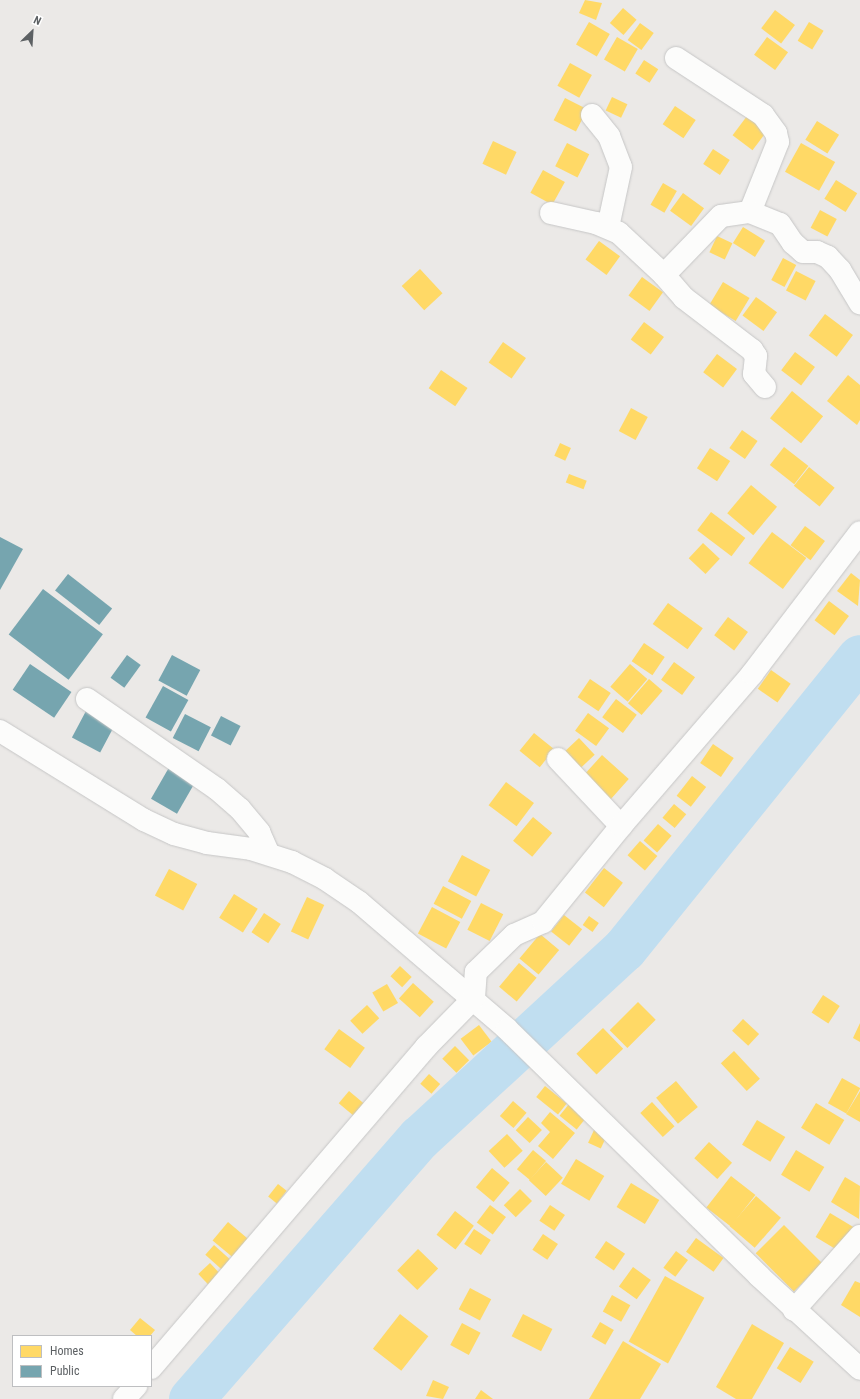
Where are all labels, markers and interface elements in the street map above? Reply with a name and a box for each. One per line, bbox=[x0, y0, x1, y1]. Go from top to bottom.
north arrow bbox=[12, 12, 52, 52]
text: N bbox=[31, 13, 43, 28]
legend bbox=[12, 1335, 152, 1387]
text: Homes bbox=[50, 1344, 84, 1358]
text: Public bbox=[50, 1364, 79, 1378]

